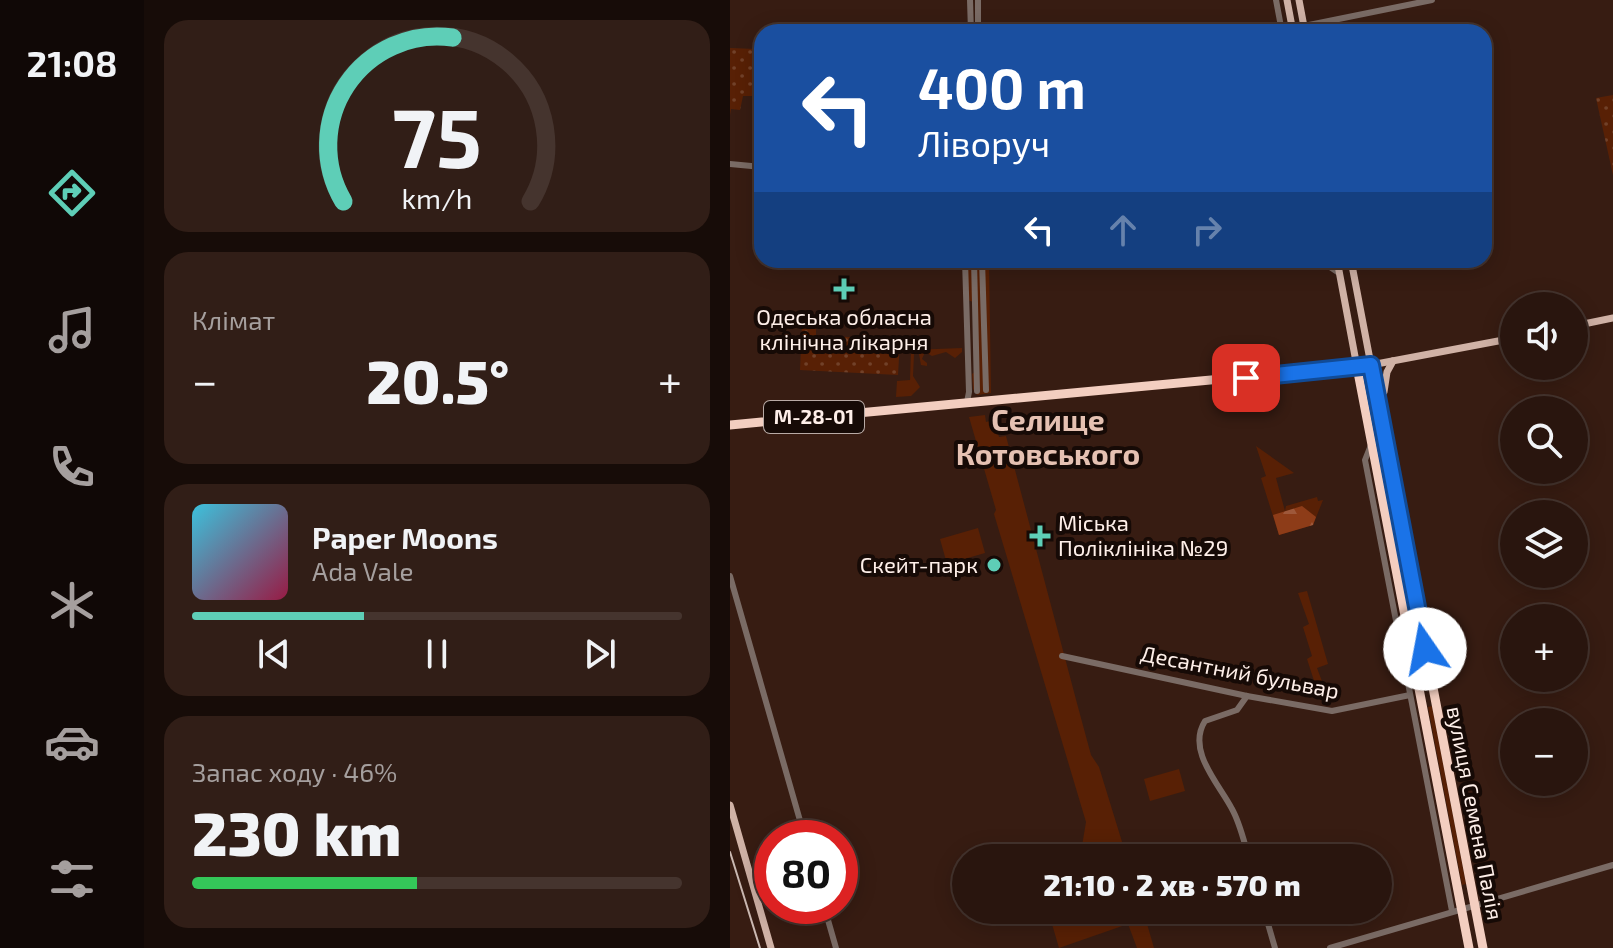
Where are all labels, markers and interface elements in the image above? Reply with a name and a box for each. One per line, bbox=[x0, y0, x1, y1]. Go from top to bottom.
text: 21:08 bbox=[27, 41, 117, 84]
text: 400 m bbox=[918, 53, 1086, 120]
icon: left bbox=[786, 56, 890, 160]
text: 75 bbox=[392, 85, 482, 185]
text: Ліворуч bbox=[918, 121, 1050, 164]
icon: directions bbox=[44, 165, 100, 221]
text: km/h bbox=[402, 180, 472, 215]
icon: left bbox=[1017, 208, 1061, 252]
icon: ahead bbox=[1101, 208, 1145, 252]
icon: right bbox=[1185, 208, 1229, 252]
marker: Одеська обласна клінічна лікарня bbox=[833, 278, 855, 300]
map controls bbox=[1500, 292, 1588, 796]
button: sound bbox=[1500, 292, 1588, 380]
icon: music bbox=[44, 302, 100, 358]
place label: Одеська обласна клінічна лікарня bbox=[756, 303, 932, 354]
text: Клімат bbox=[192, 304, 275, 335]
text: 20.5° bbox=[366, 344, 509, 416]
pin bbox=[1212, 344, 1280, 412]
text: − bbox=[192, 353, 218, 406]
text: + bbox=[658, 353, 682, 406]
icon: arrive bbox=[1224, 356, 1268, 400]
button: search bbox=[1500, 396, 1588, 484]
road number: М-28-01 bbox=[764, 401, 864, 433]
district label: Селище Котовського bbox=[956, 401, 1140, 471]
icon: phone bbox=[44, 439, 100, 495]
button: layers bbox=[1500, 500, 1588, 588]
place label: Міська Поліклініка №29 bbox=[1058, 509, 1228, 560]
text: Paper Moons bbox=[312, 519, 498, 555]
marker: Міська Поліклініка №29 bbox=[1029, 525, 1051, 547]
place label: Скейт-парк bbox=[860, 551, 978, 577]
text: Ada Vale bbox=[312, 555, 414, 586]
marker: Скейт-парк bbox=[985, 556, 1003, 574]
icon: climate bbox=[44, 577, 100, 633]
button: + bbox=[1500, 604, 1588, 692]
position arrow bbox=[1383, 607, 1467, 691]
icon: previous bbox=[252, 632, 296, 676]
icon: pause bbox=[415, 632, 459, 676]
icon: next bbox=[578, 632, 622, 676]
street label: Десантний бульвар bbox=[1139, 639, 1342, 704]
street label: вулиця Семена Палія bbox=[1442, 704, 1509, 922]
button: − bbox=[1500, 708, 1588, 796]
icon: car bbox=[44, 714, 100, 770]
text: Запас ходу · 46% bbox=[192, 756, 397, 787]
text: 230 km bbox=[192, 796, 402, 868]
speed limit sign: 80 bbox=[754, 820, 858, 924]
icon: filters bbox=[44, 851, 100, 907]
text: 21:10 · 2 хв · 570 m bbox=[1043, 866, 1301, 902]

